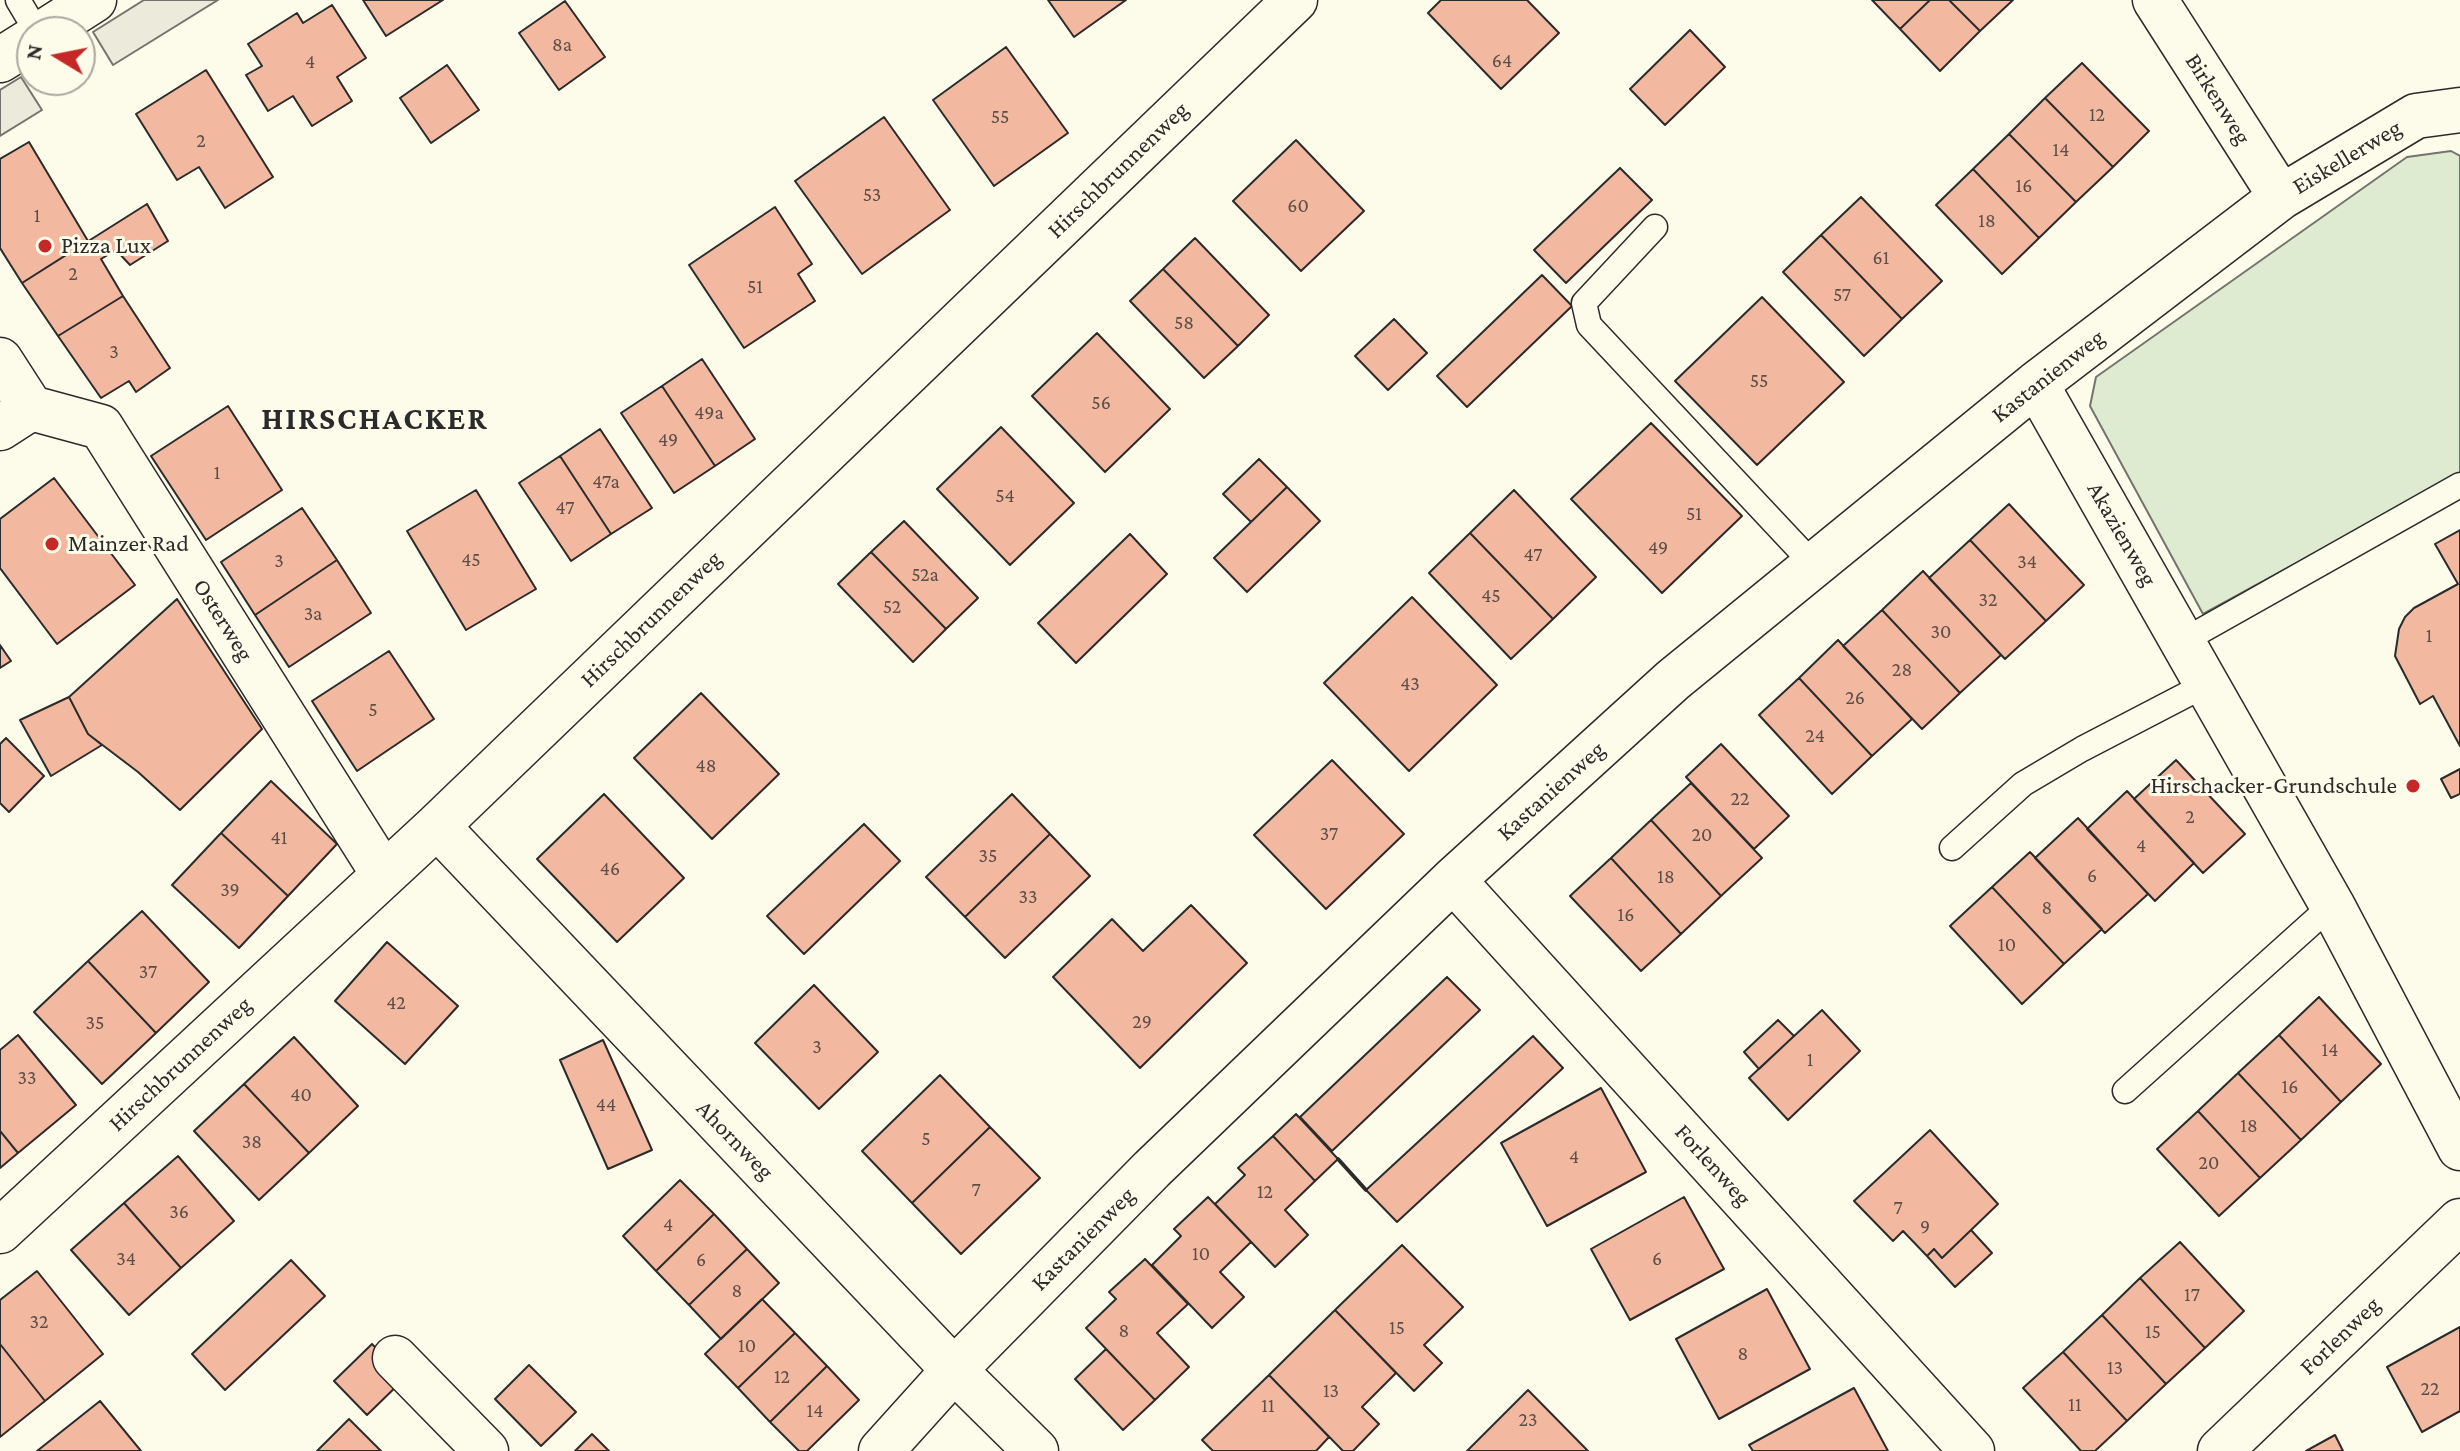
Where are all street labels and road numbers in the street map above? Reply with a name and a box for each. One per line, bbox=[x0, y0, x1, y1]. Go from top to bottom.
street label: Birkenweg bbox=[2179, 48, 2257, 150]
street label: Hirschbrunnenweg bbox=[1041, 95, 1195, 245]
street label: Eiskellerweg bbox=[2287, 113, 2407, 201]
street label: Kastanienweg bbox=[1986, 323, 2110, 429]
street label: Akazienweg bbox=[2081, 477, 2163, 591]
street label: Hirschbrunnenweg bbox=[574, 544, 728, 694]
street label: Osterweg bbox=[186, 573, 260, 667]
street label: Kastanienweg bbox=[1491, 735, 1611, 847]
street label: Hirschbrunnenweg bbox=[103, 990, 257, 1138]
street label: Ahornweg bbox=[690, 1094, 780, 1186]
street label: Forlenweg bbox=[1669, 1118, 1757, 1212]
street label: Kastanienweg bbox=[1025, 1181, 1141, 1297]
street label: Forlenweg bbox=[2294, 1291, 2386, 1381]

